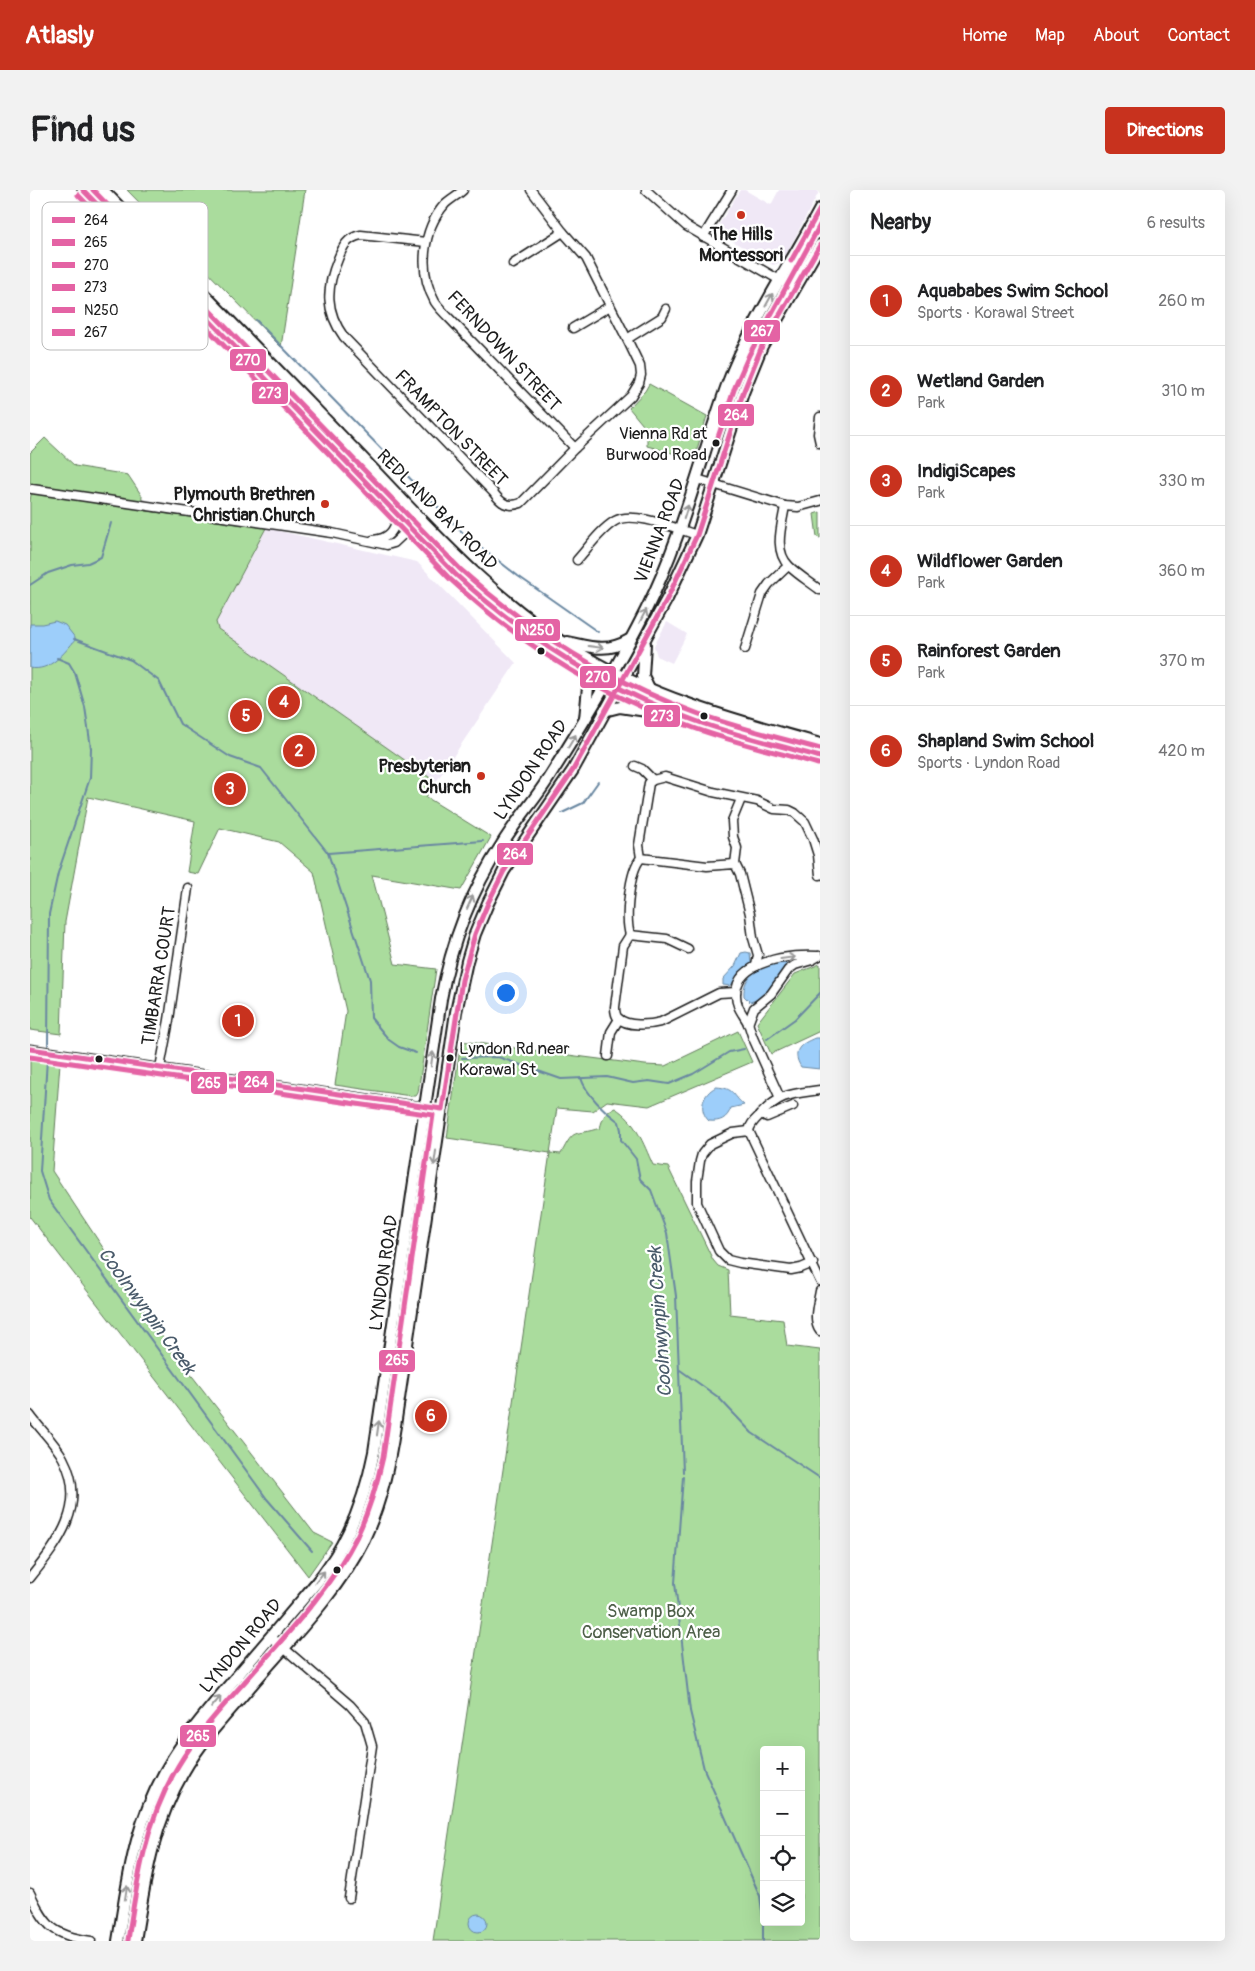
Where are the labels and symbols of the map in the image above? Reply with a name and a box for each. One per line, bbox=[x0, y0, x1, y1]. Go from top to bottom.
legend bbox=[42, 202, 208, 350]
marker: The Hills Montessori bbox=[735, 209, 747, 221]
text: 264 bbox=[84, 212, 108, 229]
place label: The Hills Montessori bbox=[699, 223, 783, 267]
text: 265 bbox=[84, 234, 108, 251]
text: 270 bbox=[84, 257, 109, 274]
text: 273 bbox=[84, 279, 107, 296]
street label: FERNDOWN STREET bbox=[442, 286, 566, 416]
one-way arrow bbox=[764, 293, 774, 308]
text: N250 bbox=[84, 302, 118, 319]
line badge: 267 bbox=[743, 319, 781, 343]
text: 267 bbox=[750, 323, 774, 340]
text: 267 bbox=[84, 324, 108, 341]
line badge: 270 bbox=[229, 348, 267, 372]
text: 270 bbox=[236, 352, 261, 369]
street label: FRAMPTON STREET bbox=[390, 365, 512, 491]
line badge: 273 bbox=[251, 381, 289, 405]
text: 273 bbox=[258, 385, 282, 402]
line badge: 264 bbox=[717, 403, 755, 427]
text: 264 bbox=[724, 407, 749, 424]
place label: Vienna Rd at Burwood Road bbox=[606, 423, 707, 465]
marker: Vienna Rd at Burwood Road bbox=[711, 438, 721, 448]
street label: REDLAND BAY ROAD bbox=[372, 445, 502, 575]
street label: VIENNA ROAD bbox=[629, 475, 691, 587]
place label: Plymouth Brethren Christian Church bbox=[173, 483, 316, 527]
marker: Plymouth Brethren Christian Church bbox=[319, 498, 331, 510]
one-way arrow bbox=[682, 505, 691, 521]
one-way arrow bbox=[638, 609, 648, 623]
line badge: N250 bbox=[514, 618, 561, 642]
text: N250 bbox=[520, 622, 555, 639]
one-way arrow bbox=[587, 642, 603, 652]
unlabelled marker bbox=[536, 646, 546, 656]
line badge: 270 bbox=[579, 665, 617, 689]
text: 270 bbox=[586, 669, 611, 686]
pin: 4 bbox=[268, 683, 300, 721]
pin: 5 bbox=[230, 697, 262, 735]
line badge: 273 bbox=[643, 704, 681, 728]
text: 273 bbox=[650, 708, 674, 725]
unlabelled marker bbox=[699, 711, 709, 721]
street label: LYNDON ROAD bbox=[489, 715, 573, 825]
pin: 2 bbox=[283, 732, 315, 770]
one-way arrow bbox=[568, 734, 578, 748]
place label: Presbyterian Church bbox=[378, 755, 472, 799]
pin: 3 bbox=[214, 770, 246, 808]
marker: Presbyterian Church bbox=[475, 770, 487, 782]
line badge: 264 bbox=[496, 842, 534, 866]
text: 264 bbox=[503, 846, 528, 863]
one-way arrow bbox=[466, 895, 476, 910]
street label: TIMBARRA COURT bbox=[137, 905, 181, 1047]
one-way arrow bbox=[780, 953, 796, 963]
your location bbox=[493, 980, 519, 1006]
pin: 1 bbox=[222, 1002, 254, 1040]
place label: Lyndon Rd near Korawal St bbox=[459, 1038, 570, 1080]
one-way arrow bbox=[428, 1051, 438, 1067]
marker: Lyndon Rd near Korawal St bbox=[445, 1053, 455, 1063]
unlabelled marker bbox=[94, 1054, 104, 1064]
line badge: 264 bbox=[237, 1070, 275, 1094]
line badge: 265 bbox=[190, 1071, 228, 1095]
text: 264 bbox=[244, 1074, 269, 1091]
text: 265 bbox=[197, 1075, 221, 1092]
one-way arrow bbox=[430, 1149, 440, 1165]
street label: LYNDON ROAD bbox=[365, 1214, 403, 1332]
water label: Coolnwynpin Creek bbox=[93, 1243, 202, 1381]
water label: Coolnwynpin Creek bbox=[643, 1244, 677, 1398]
line badge: 265 bbox=[378, 1349, 416, 1373]
text: 265 bbox=[385, 1352, 409, 1369]
pin: 6 bbox=[415, 1397, 447, 1435]
one-way arrow bbox=[373, 1420, 383, 1436]
unlabelled marker bbox=[332, 1565, 342, 1575]
one-way arrow bbox=[315, 1571, 326, 1584]
street label: LYNDON ROAD bbox=[195, 1594, 287, 1698]
park label: Swamp Box Conservation Area bbox=[582, 1600, 720, 1644]
one-way arrow bbox=[210, 1695, 221, 1708]
line badge: 265 bbox=[179, 1724, 217, 1748]
text: 265 bbox=[186, 1728, 210, 1745]
one-way arrow bbox=[121, 1885, 131, 1901]

